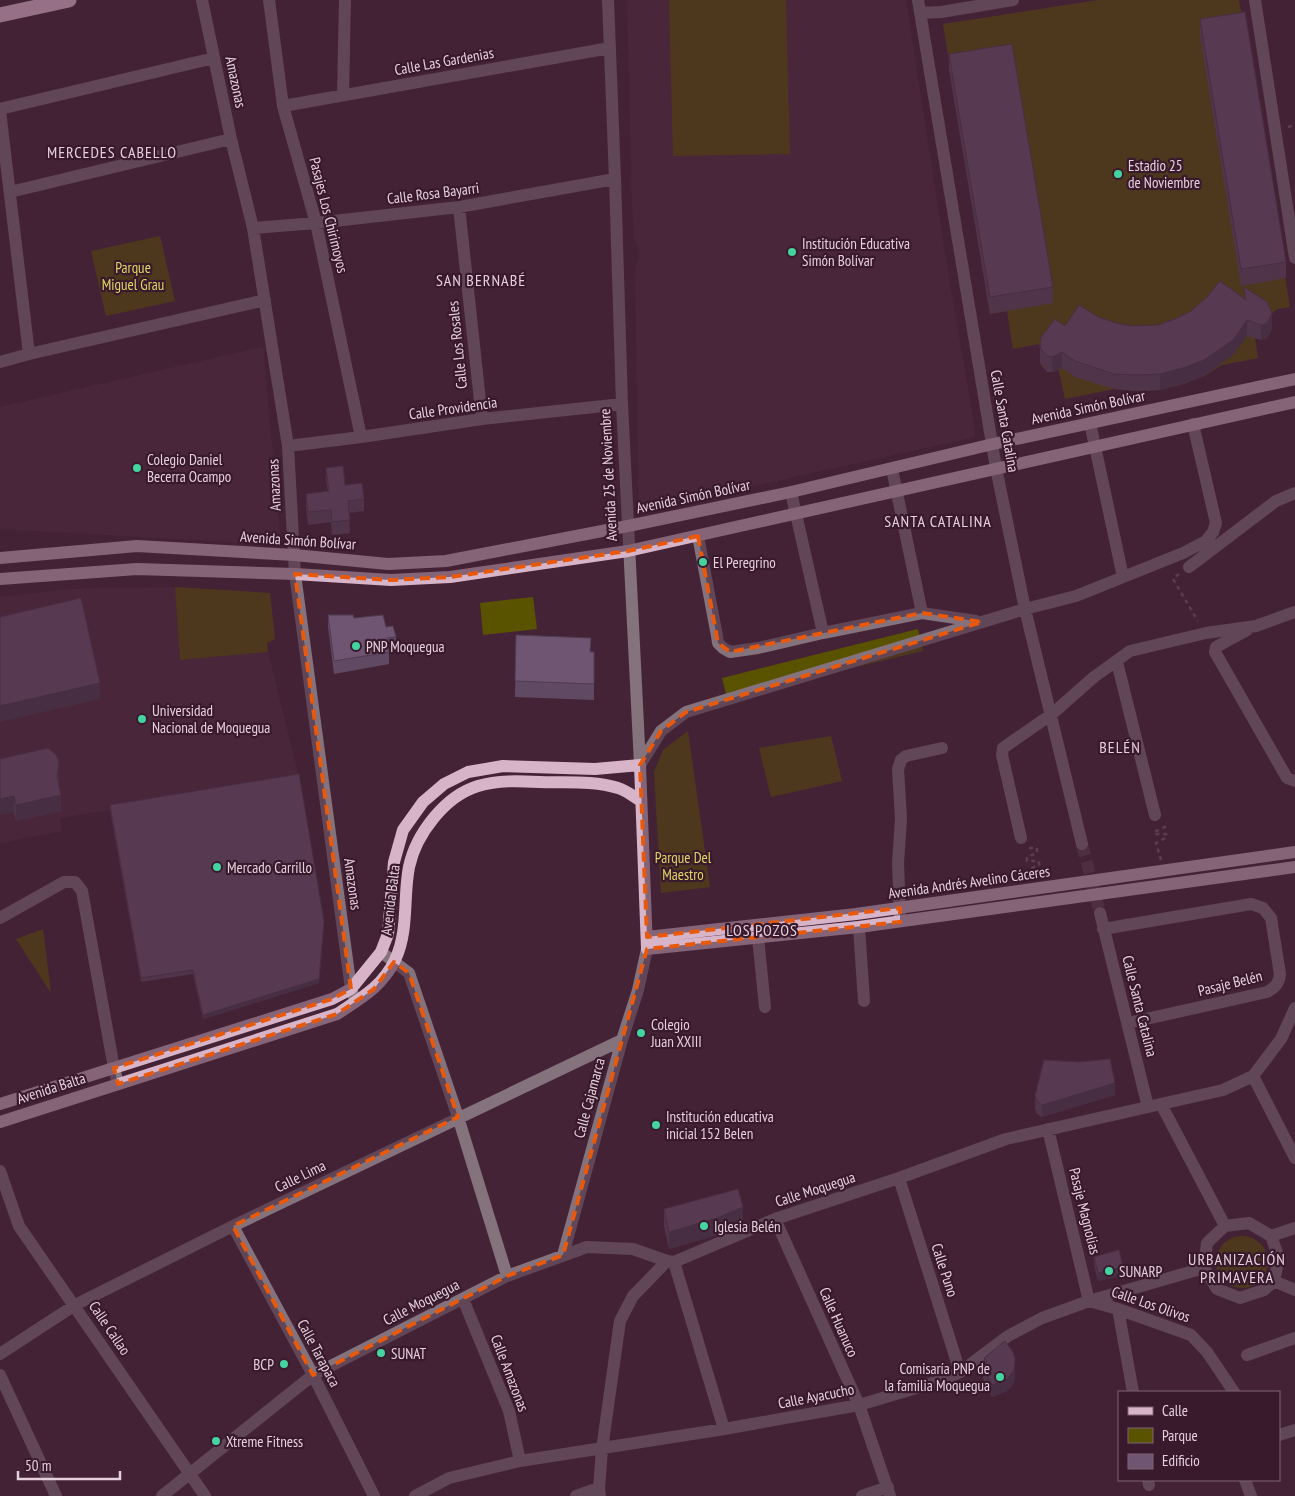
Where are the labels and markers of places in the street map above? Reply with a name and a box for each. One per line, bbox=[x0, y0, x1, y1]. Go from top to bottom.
place label: Estadio 25 de Noviembre bbox=[1128, 156, 1200, 192]
marker: Estadio 25 de Noviembre bbox=[1112, 168, 1124, 180]
place label: Institución Educativa Simón Bolívar bbox=[802, 234, 910, 270]
marker: Institución Educativa Simón Bolívar bbox=[786, 246, 798, 258]
place label: Colegio Daniel Becerra Ocampo bbox=[147, 450, 231, 486]
marker: Colegio Daniel Becerra Ocampo bbox=[131, 462, 143, 474]
place label: El Peregrino bbox=[713, 553, 776, 572]
marker: El Peregrino bbox=[697, 556, 709, 568]
place label: PNP Moquegua bbox=[366, 637, 444, 656]
marker: PNP Moquegua bbox=[350, 640, 362, 652]
place label: Universidad Nacional de Moquegua bbox=[152, 701, 270, 737]
marker: Universidad Nacional de Moquegua bbox=[136, 713, 148, 725]
place label: Mercado Carrillo bbox=[227, 858, 312, 877]
marker: Mercado Carrillo bbox=[211, 861, 223, 873]
place label: Colegio Juan XXIII bbox=[650, 1015, 702, 1051]
marker: Colegio Juan XXIII bbox=[635, 1027, 647, 1039]
place label: Institución educativa inicial 152 Belen bbox=[666, 1107, 774, 1143]
marker: Institución educativa inicial 152 Belen bbox=[650, 1119, 662, 1131]
place label: Iglesia Belén bbox=[714, 1217, 781, 1236]
marker: Iglesia Belén bbox=[698, 1220, 710, 1232]
place label: SUNARP bbox=[1119, 1262, 1163, 1281]
marker: SUNARP bbox=[1103, 1265, 1115, 1277]
place label: SUNAT bbox=[391, 1344, 427, 1363]
marker: SUNAT bbox=[375, 1347, 387, 1359]
place label: BCP bbox=[253, 1355, 274, 1374]
marker: BCP bbox=[278, 1358, 290, 1370]
place label: Comisaría PNP de la familia Moquegua bbox=[884, 1359, 990, 1395]
marker: Comisaría PNP de la familia Moquegua bbox=[994, 1371, 1006, 1383]
place label: Xtreme Fitness bbox=[226, 1432, 303, 1451]
marker: Xtreme Fitness bbox=[210, 1435, 222, 1447]

